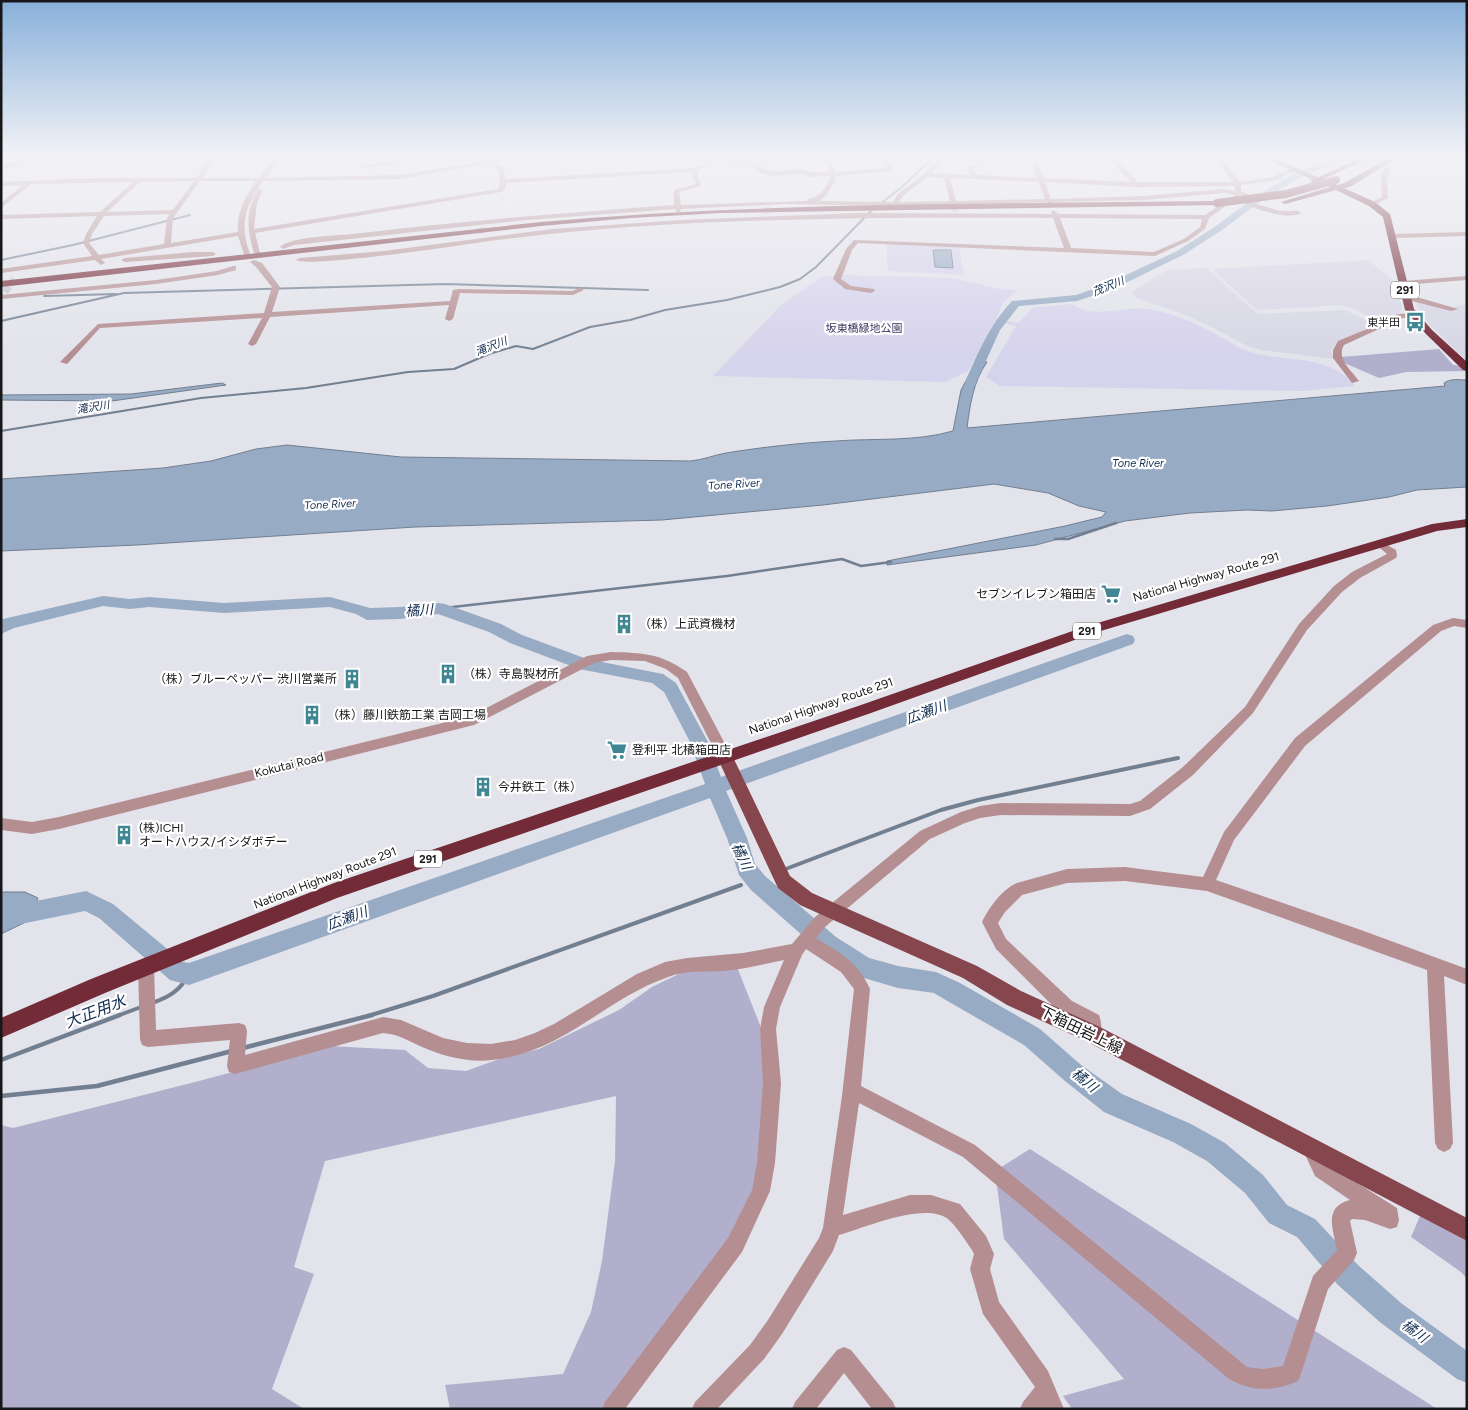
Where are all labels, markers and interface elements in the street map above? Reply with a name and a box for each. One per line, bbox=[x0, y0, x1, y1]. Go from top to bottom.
water label: 茂沢川 bbox=[1090, 274, 1127, 299]
road number: 291 bbox=[1391, 282, 1419, 298]
bus stop icon: 東半田 bbox=[1404, 311, 1426, 333]
place label: 東半田 bbox=[1367, 316, 1400, 329]
park label: 坂東橋緑地公園 bbox=[826, 322, 903, 335]
water label: 滝沢川 bbox=[473, 334, 510, 358]
water label: 滝沢川 bbox=[76, 398, 111, 416]
water label: Tone River bbox=[1112, 457, 1165, 470]
water label: Tone River bbox=[708, 476, 761, 493]
water label: Tone River bbox=[304, 497, 357, 512]
street label: National Highway Route 291 bbox=[1131, 549, 1281, 605]
supermarket icon: セブンイレブン箱田店 bbox=[1100, 583, 1122, 605]
place label: セブンイレブン箱田店 bbox=[976, 587, 1096, 601]
water label: 橘川 bbox=[404, 601, 436, 620]
building icon: （株）上武資機材 bbox=[613, 613, 635, 635]
place label: （株）上武資機材 bbox=[639, 617, 735, 631]
road number: 291 bbox=[1073, 622, 1101, 640]
building icon: （株）寺島製材所 bbox=[437, 663, 459, 685]
place label: （株）寺島製材所 bbox=[463, 667, 559, 681]
building icon: （株）ブルーペッパー 渋川営業所 bbox=[341, 668, 363, 690]
place label: （株）ブルーペッパー 渋川営業所 bbox=[154, 672, 337, 686]
street label: National Highway Route 291 bbox=[747, 675, 895, 737]
water label: 広瀬川 bbox=[904, 697, 951, 728]
building icon: （株）藤川鉄筋工業 吉岡工場 bbox=[301, 704, 323, 726]
place label: （株）藤川鉄筋工業 吉岡工場 bbox=[327, 708, 486, 722]
supermarket icon: 登利平 北橘箱田店 bbox=[606, 739, 628, 761]
place label: 登利平 北橘箱田店 bbox=[632, 743, 731, 757]
street label: Kokutai Road bbox=[253, 750, 325, 780]
building icon: 今井鉄工（株） bbox=[472, 776, 494, 798]
place label: 今井鉄工（株） bbox=[498, 780, 582, 794]
place label: (株)ICHI オートハウス/イシダボデー bbox=[139, 821, 288, 849]
building icon: (株)ICHI オートハウス/イシダボデー bbox=[113, 824, 135, 846]
water label: 橘川 bbox=[728, 840, 756, 874]
street label: National Highway Route 291 bbox=[252, 844, 398, 912]
road number: 291 bbox=[414, 851, 442, 868]
water label: 広瀬川 bbox=[325, 903, 372, 934]
water label: 大正用水 bbox=[62, 990, 130, 1032]
street label: 下箱田岩上線 bbox=[1037, 1002, 1125, 1058]
water label: 橘川 bbox=[1068, 1065, 1102, 1097]
water label: 橘川 bbox=[1398, 1316, 1433, 1348]

